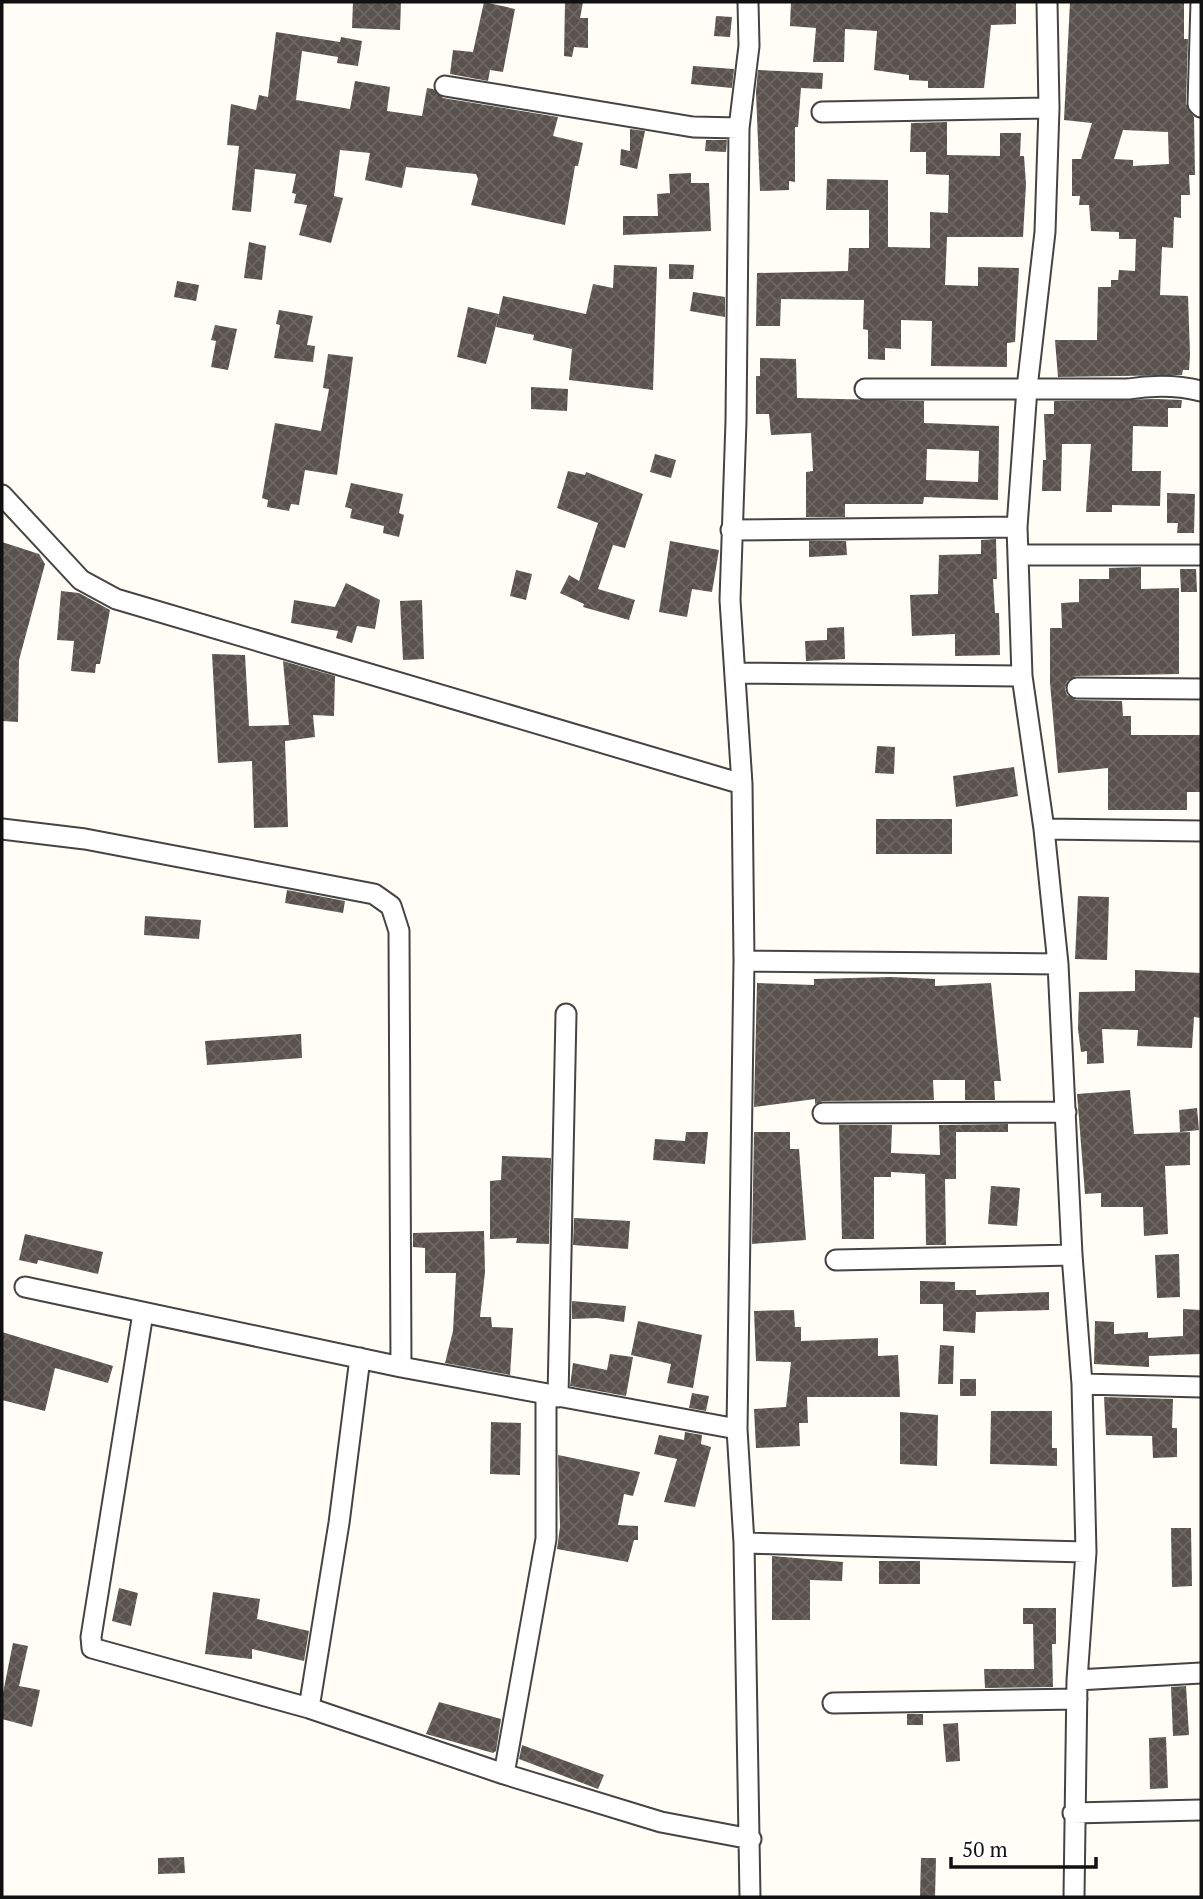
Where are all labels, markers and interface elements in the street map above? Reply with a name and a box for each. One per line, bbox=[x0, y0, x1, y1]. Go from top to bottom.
scale bar bbox=[951, 1826, 1096, 1870]
text: 50 m bbox=[962, 1835, 1008, 1863]

